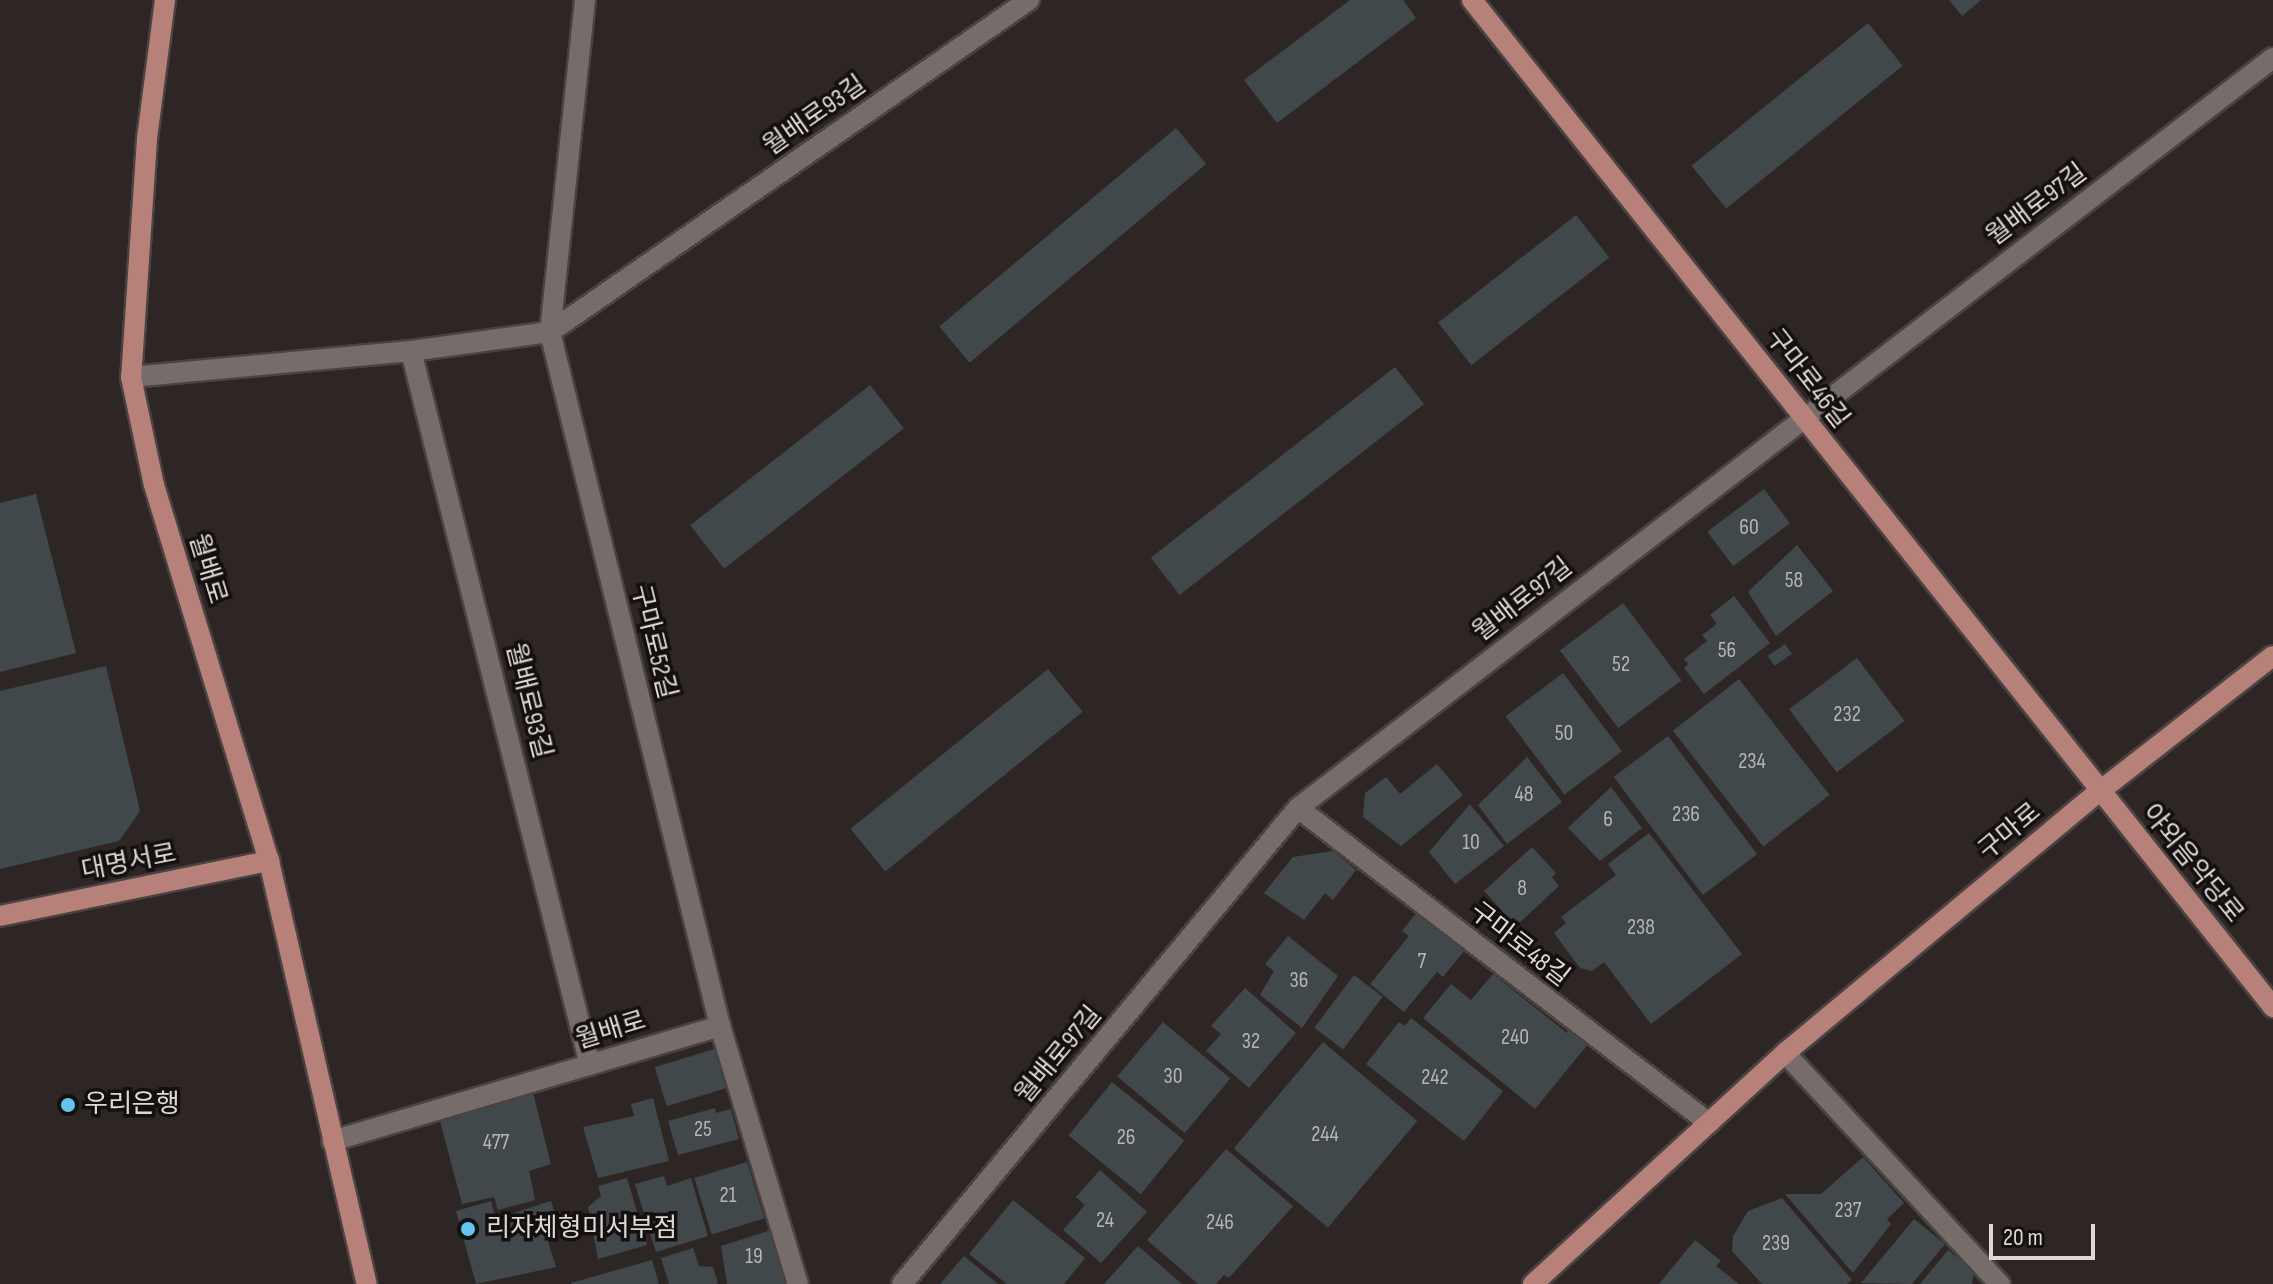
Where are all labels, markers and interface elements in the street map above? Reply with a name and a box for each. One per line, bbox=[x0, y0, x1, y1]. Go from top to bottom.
street label: 월배로93길 bbox=[758, 69, 872, 163]
street label: 월배로97길 bbox=[1981, 157, 2093, 253]
street label: 구마로46길 bbox=[1758, 323, 1856, 435]
house number: 60 bbox=[1739, 515, 1759, 541]
street label: 월배로 bbox=[182, 530, 232, 608]
street label: 월배로97길 bbox=[1467, 552, 1579, 648]
house number: 58 bbox=[1785, 568, 1803, 594]
street label: 구마로52길 bbox=[624, 582, 682, 702]
house number: 56 bbox=[1718, 638, 1736, 664]
street label: 월배로93길 bbox=[499, 640, 557, 762]
house number: 52 bbox=[1612, 652, 1630, 678]
house number: 232 bbox=[1833, 702, 1861, 728]
house number: 50 bbox=[1555, 721, 1573, 747]
house number: 234 bbox=[1738, 749, 1766, 775]
house number: 48 bbox=[1515, 782, 1533, 808]
street label: 구마로 bbox=[1972, 797, 2048, 867]
street label: 야외음악당로 bbox=[2135, 798, 2249, 930]
house number: 236 bbox=[1672, 802, 1700, 828]
house number: 6 bbox=[1603, 807, 1613, 833]
house number: 10 bbox=[1462, 830, 1480, 856]
street label: 대명서로 bbox=[79, 839, 179, 887]
house number: 8 bbox=[1517, 876, 1527, 902]
street label: 구마로48길 bbox=[1463, 896, 1575, 994]
house number: 238 bbox=[1627, 915, 1655, 941]
house number: 7 bbox=[1418, 949, 1426, 975]
house number: 36 bbox=[1290, 968, 1308, 994]
street label: 월배로97길 bbox=[1009, 1000, 1109, 1110]
street label: 월배로 bbox=[572, 1006, 650, 1056]
house number: 240 bbox=[1501, 1025, 1529, 1051]
house number: 32 bbox=[1242, 1029, 1260, 1055]
house number: 30 bbox=[1163, 1064, 1183, 1090]
house number: 242 bbox=[1421, 1065, 1449, 1091]
place label: 우리은행 bbox=[84, 1089, 180, 1121]
marker: 우리은행 bbox=[59, 1096, 77, 1114]
house number: 25 bbox=[694, 1117, 712, 1143]
house number: 244 bbox=[1311, 1122, 1339, 1148]
house number: 26 bbox=[1117, 1125, 1135, 1151]
house number: 477 bbox=[483, 1130, 509, 1156]
house number: 21 bbox=[720, 1183, 736, 1209]
house number: 237 bbox=[1834, 1198, 1862, 1224]
house number: 24 bbox=[1096, 1208, 1114, 1234]
scale bar bbox=[1993, 1208, 2099, 1258]
house number: 246 bbox=[1206, 1210, 1234, 1236]
place label: 리자체형미서부점 bbox=[486, 1213, 677, 1245]
marker: 리자체형미서부점 bbox=[457, 1218, 479, 1240]
text: 20 m bbox=[2003, 1223, 2043, 1252]
house number: 239 bbox=[1762, 1231, 1790, 1257]
house number: 19 bbox=[745, 1244, 763, 1270]

